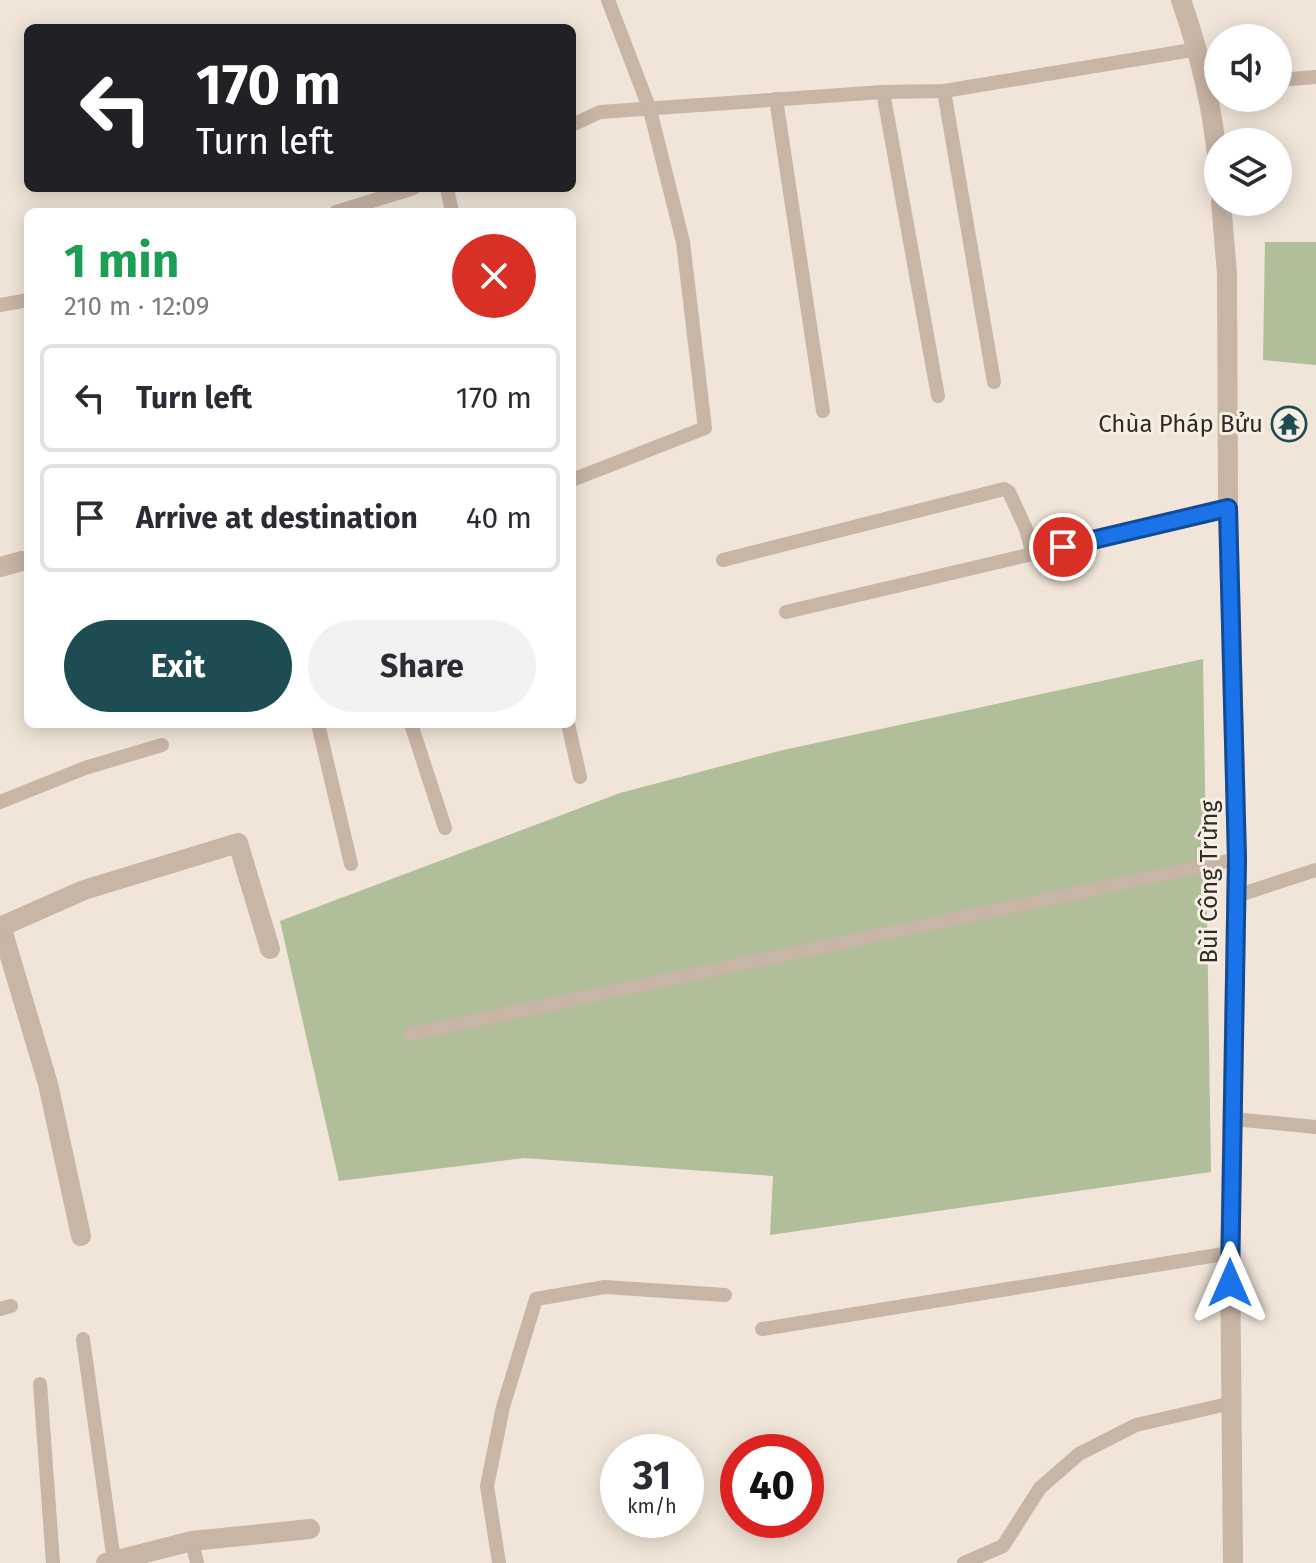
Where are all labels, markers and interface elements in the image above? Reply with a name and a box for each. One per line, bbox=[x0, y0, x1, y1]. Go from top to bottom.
map controls bbox=[1204, 24, 1292, 216]
button: sound bbox=[1204, 24, 1292, 112]
text: 170 m bbox=[196, 52, 341, 119]
icon: left bbox=[64, 56, 168, 160]
text: Turn left bbox=[196, 120, 334, 164]
button: layers bbox=[1204, 128, 1292, 216]
text: 1 min bbox=[64, 232, 179, 290]
button: close bbox=[452, 234, 536, 318]
text: 210 m · 12:09 bbox=[64, 291, 209, 322]
icon: left bbox=[68, 376, 112, 420]
text: Turn left bbox=[136, 380, 252, 416]
text: 170 m bbox=[456, 380, 532, 416]
temple icon: Chùa Pháp Bửu bbox=[1270, 405, 1308, 443]
place label: Chùa Pháp Bửu bbox=[1098, 410, 1263, 438]
icon: arrive bbox=[68, 496, 112, 540]
text: Arrive at destination bbox=[136, 500, 418, 536]
text: 40 m bbox=[466, 500, 532, 536]
pin bbox=[1029, 513, 1097, 581]
icon: arrive bbox=[1041, 525, 1085, 569]
button: Exit bbox=[64, 620, 292, 712]
button: Share bbox=[308, 620, 536, 712]
street label: Bùi Công Trừng bbox=[1195, 800, 1223, 964]
position arrow bbox=[1188, 1241, 1272, 1325]
speed limit sign: 40 bbox=[720, 1434, 824, 1538]
text: 31 bbox=[633, 1452, 671, 1500]
text: km/h bbox=[627, 1494, 677, 1518]

